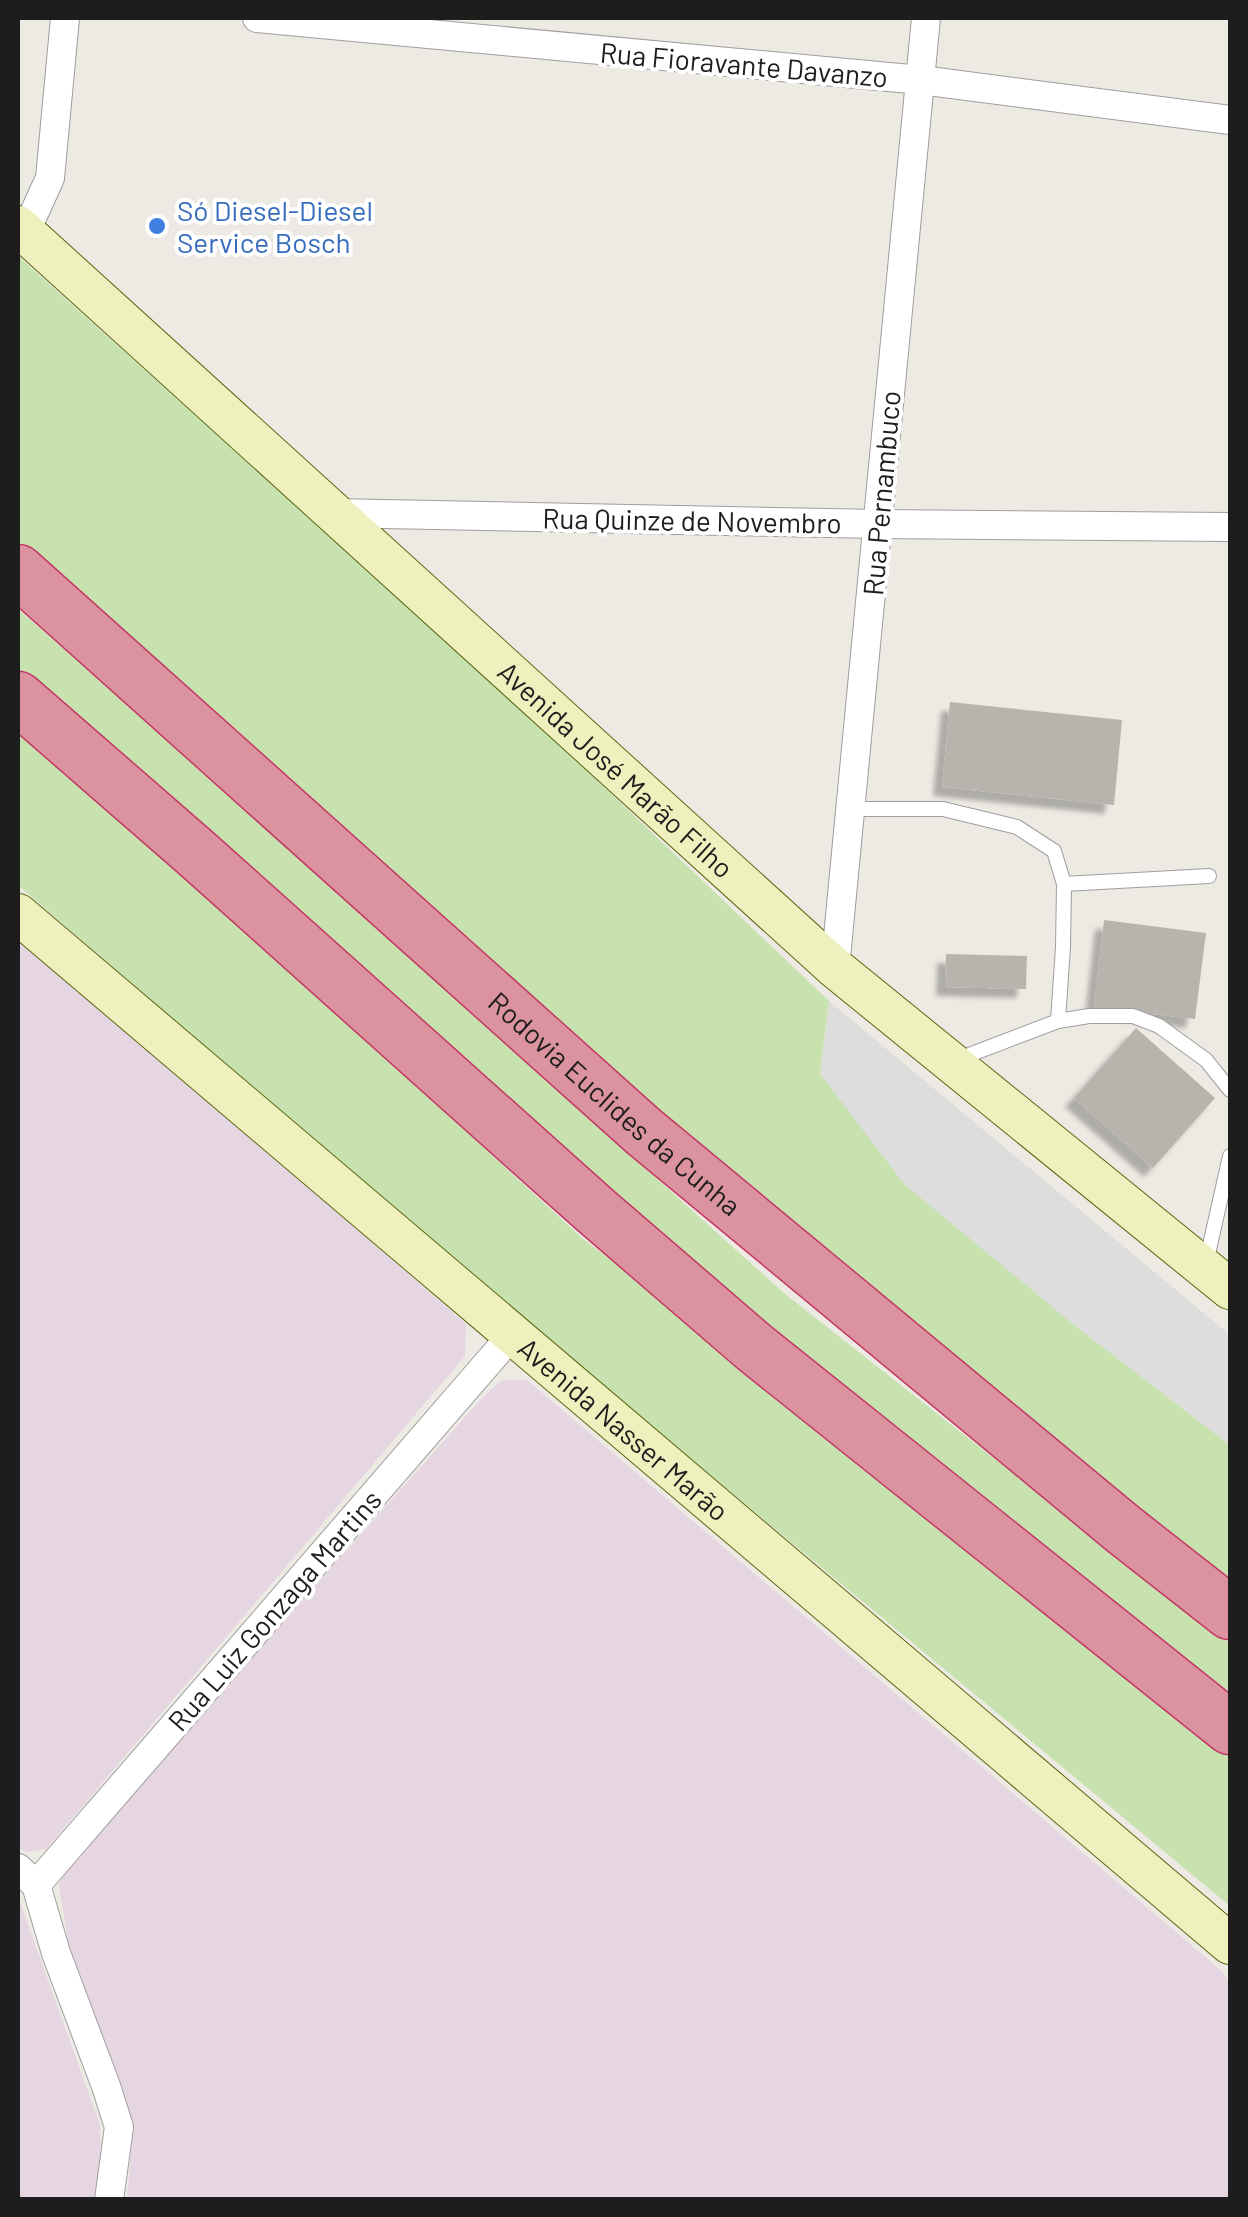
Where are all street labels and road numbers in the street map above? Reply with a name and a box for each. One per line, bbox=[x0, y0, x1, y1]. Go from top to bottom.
street label: Rua Fioravante Davanzo bbox=[599, 34, 889, 94]
street label: Rua Pernambuco bbox=[855, 389, 907, 597]
street label: Rua Quinze de Novembro bbox=[542, 500, 842, 540]
street label: Avenida José Marão Filho bbox=[491, 654, 741, 885]
street label: Rodovia Euclides da Cunha bbox=[482, 984, 748, 1222]
street label: Avenida Nasser Marão bbox=[512, 1330, 736, 1528]
street label: Rua Luiz Gonzaga Martins bbox=[160, 1483, 388, 1737]

